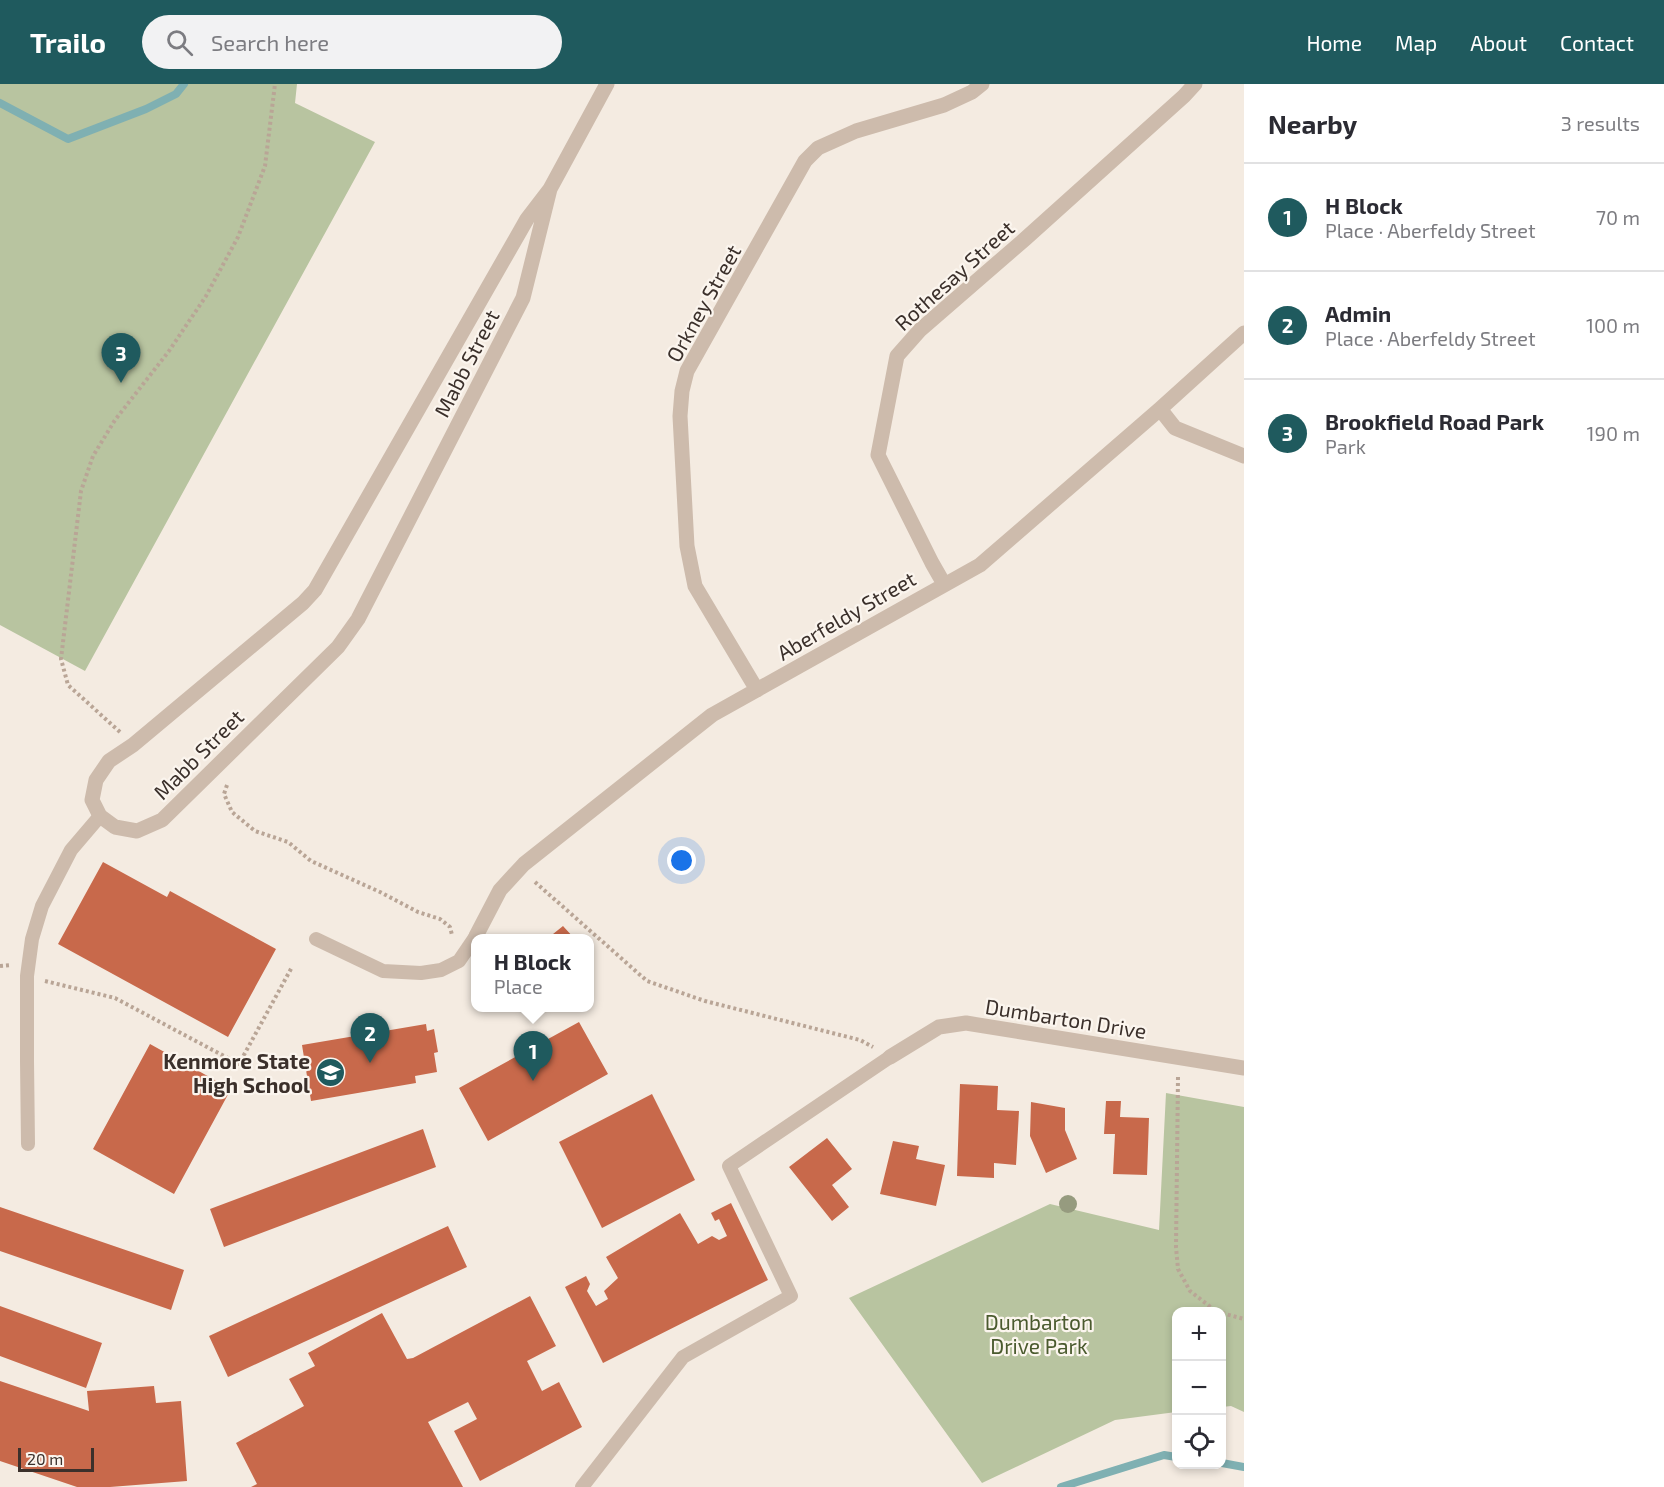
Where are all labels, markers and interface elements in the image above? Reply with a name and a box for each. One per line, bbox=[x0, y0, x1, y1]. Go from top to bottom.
search box bbox=[142, 15, 562, 69]
text: Trailo bbox=[30, 25, 106, 59]
icon: search bbox=[163, 26, 196, 59]
text: Search here bbox=[211, 29, 329, 55]
text: Home bbox=[1306, 30, 1362, 55]
text: Map bbox=[1395, 30, 1437, 55]
text: About bbox=[1470, 30, 1527, 55]
text: Contact bbox=[1560, 30, 1634, 55]
text: Nearby bbox=[1268, 108, 1357, 139]
text: 3 results bbox=[1561, 111, 1640, 135]
text: H Block bbox=[1325, 192, 1403, 218]
text: 1 bbox=[1283, 205, 1292, 229]
text: 70 m bbox=[1596, 205, 1640, 229]
street label: Rothesay Street bbox=[889, 215, 1019, 335]
text: Place · Aberfeldy Street bbox=[1325, 218, 1536, 242]
street label: Orkney Street bbox=[660, 240, 746, 366]
text: Admin bbox=[1325, 300, 1391, 326]
street label: Mabb Street bbox=[428, 305, 504, 421]
text: 2 bbox=[1282, 313, 1293, 337]
text: 100 m bbox=[1586, 313, 1640, 337]
text: Place · Aberfeldy Street bbox=[1325, 326, 1536, 350]
pin: 3 bbox=[102, 334, 140, 383]
text: Brookfield Road Park bbox=[1325, 408, 1544, 434]
text: 3 bbox=[1282, 421, 1293, 445]
text: 190 m bbox=[1587, 421, 1640, 445]
text: Park bbox=[1325, 434, 1366, 458]
street label: Aberfeldy Street bbox=[772, 565, 920, 665]
street label: Mabb Street bbox=[148, 704, 248, 804]
your location bbox=[667, 846, 696, 875]
popup bbox=[471, 934, 594, 1012]
text: H Block bbox=[494, 948, 571, 974]
text: Place bbox=[494, 974, 543, 998]
street label: Dumbarton Drive bbox=[984, 993, 1148, 1043]
pin: 2 bbox=[350, 1014, 389, 1063]
pin: 1 bbox=[514, 1032, 552, 1081]
place label: Kenmore State High School bbox=[163, 1048, 310, 1097]
school or university icon: Kenmore State High School bbox=[315, 1056, 347, 1088]
map controls bbox=[1172, 1307, 1226, 1469]
button: + bbox=[1172, 1307, 1226, 1361]
park label: Dumbarton Drive Park bbox=[985, 1309, 1093, 1358]
button: − bbox=[1172, 1361, 1226, 1415]
button: locate bbox=[1172, 1415, 1226, 1469]
scale bar bbox=[18, 1445, 94, 1472]
text: 20 m bbox=[27, 1449, 63, 1468]

